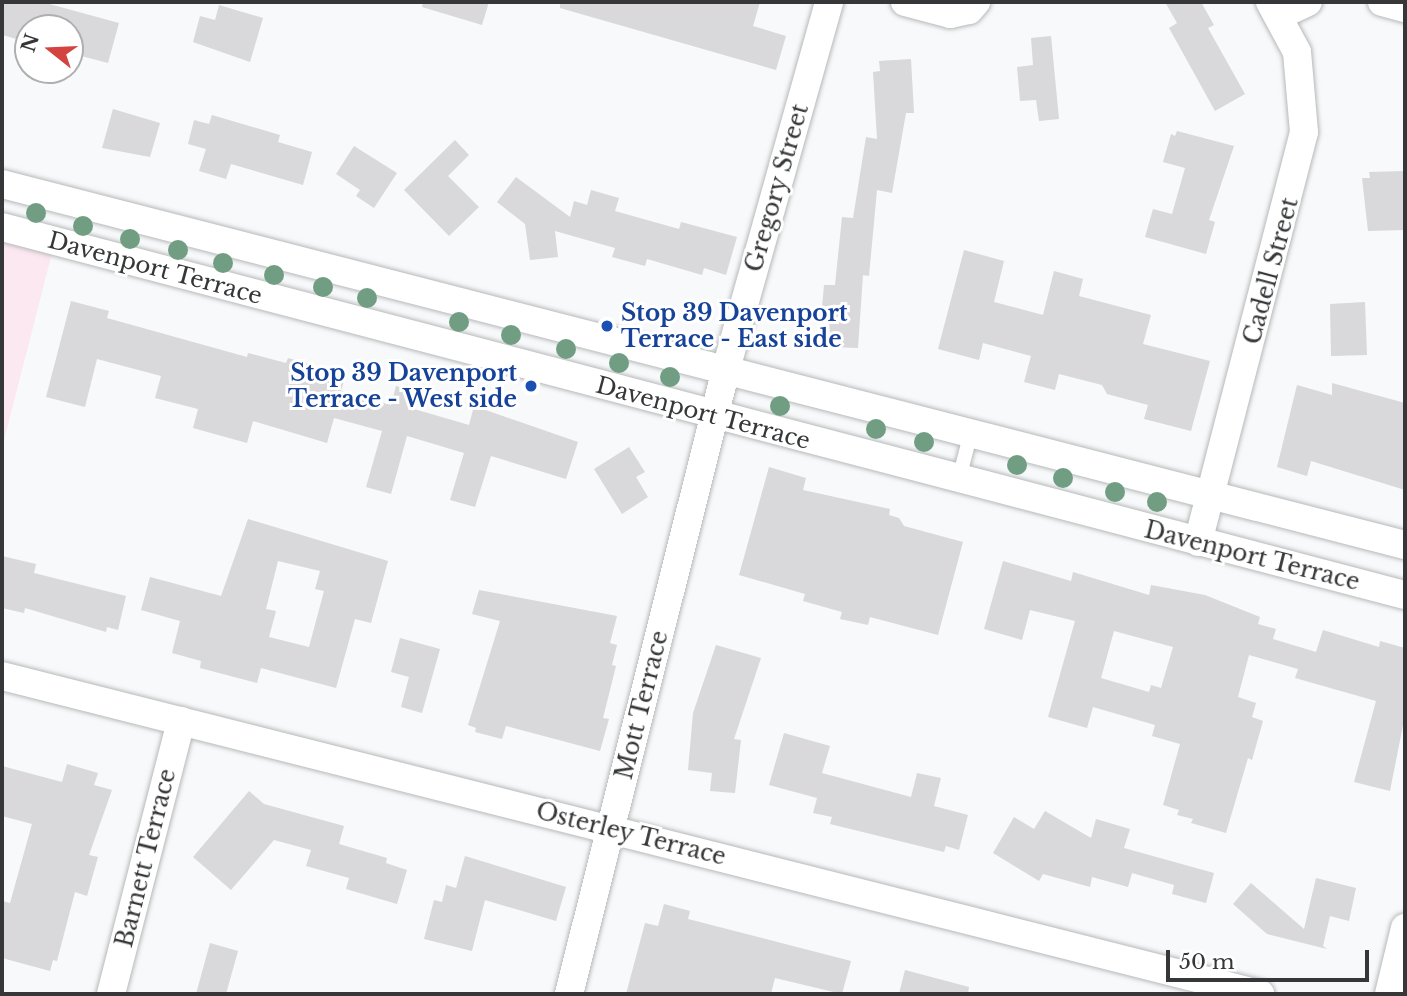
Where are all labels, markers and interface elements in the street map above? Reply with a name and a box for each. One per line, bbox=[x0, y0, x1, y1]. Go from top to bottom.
north arrow bbox=[14, 14, 84, 84]
text: N bbox=[17, 31, 44, 55]
street label: Gregory Street bbox=[740, 101, 814, 275]
street label: Cadell Street bbox=[1238, 195, 1304, 347]
street label: Davenport Terrace bbox=[45, 226, 265, 310]
place label: Stop 39 Davenport Terrace - East side bbox=[621, 299, 848, 353]
marker: Stop 39 Davenport Terrace - East side bbox=[599, 318, 615, 334]
place label: Stop 39 Davenport Terrace - West side bbox=[287, 359, 517, 413]
street label: Davenport Terrace bbox=[593, 371, 813, 455]
marker: Stop 39 Davenport Terrace - West side bbox=[523, 378, 539, 394]
street label: Davenport Terrace bbox=[1141, 516, 1363, 596]
street label: Mott Terrace bbox=[610, 628, 674, 782]
street label: Barnett Terrace bbox=[110, 766, 182, 950]
street label: Osterley Terrace bbox=[533, 797, 729, 871]
scale bar bbox=[1169, 936, 1372, 980]
text: 50 m bbox=[1179, 949, 1234, 975]

